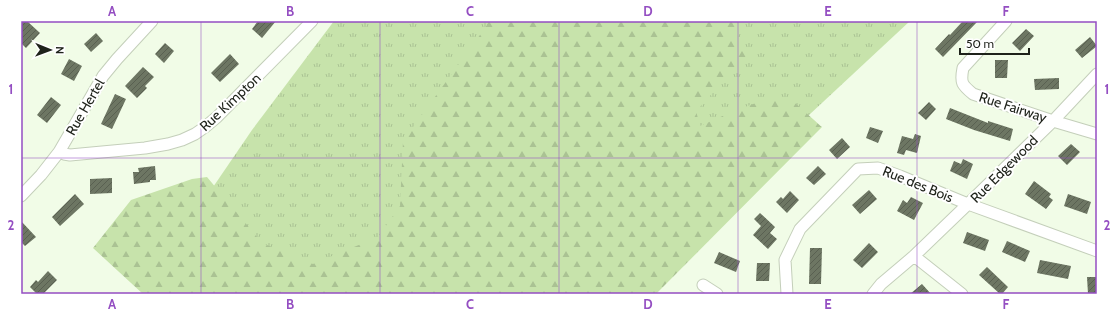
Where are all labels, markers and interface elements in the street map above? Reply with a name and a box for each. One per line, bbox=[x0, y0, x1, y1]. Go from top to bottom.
text: A bbox=[108, 3, 117, 19]
text: B bbox=[286, 3, 294, 19]
text: C bbox=[466, 3, 474, 19]
text: D bbox=[643, 3, 653, 19]
text: E bbox=[824, 3, 832, 19]
text: F bbox=[1003, 3, 1010, 19]
north arrow bbox=[30, 30, 70, 70]
scale bar bbox=[960, 30, 1029, 56]
text: 50 m bbox=[966, 36, 994, 51]
text: N bbox=[53, 46, 67, 54]
street label: Rue Kimpton bbox=[196, 69, 265, 135]
street label: Rue Hertel bbox=[62, 75, 109, 138]
text: 1 bbox=[9, 81, 13, 97]
text: 1 bbox=[1105, 81, 1109, 97]
street label: Rue Fairway bbox=[977, 88, 1049, 126]
street label: Rue Edgewood bbox=[966, 131, 1042, 207]
street label: Rue des Bois bbox=[880, 162, 956, 206]
text: 2 bbox=[8, 217, 15, 233]
text: 2 bbox=[1104, 217, 1111, 233]
text: A bbox=[108, 296, 117, 312]
text: B bbox=[286, 296, 294, 312]
text: C bbox=[466, 296, 474, 312]
text: D bbox=[643, 296, 653, 312]
text: E bbox=[824, 296, 832, 312]
text: F bbox=[1003, 296, 1010, 312]

